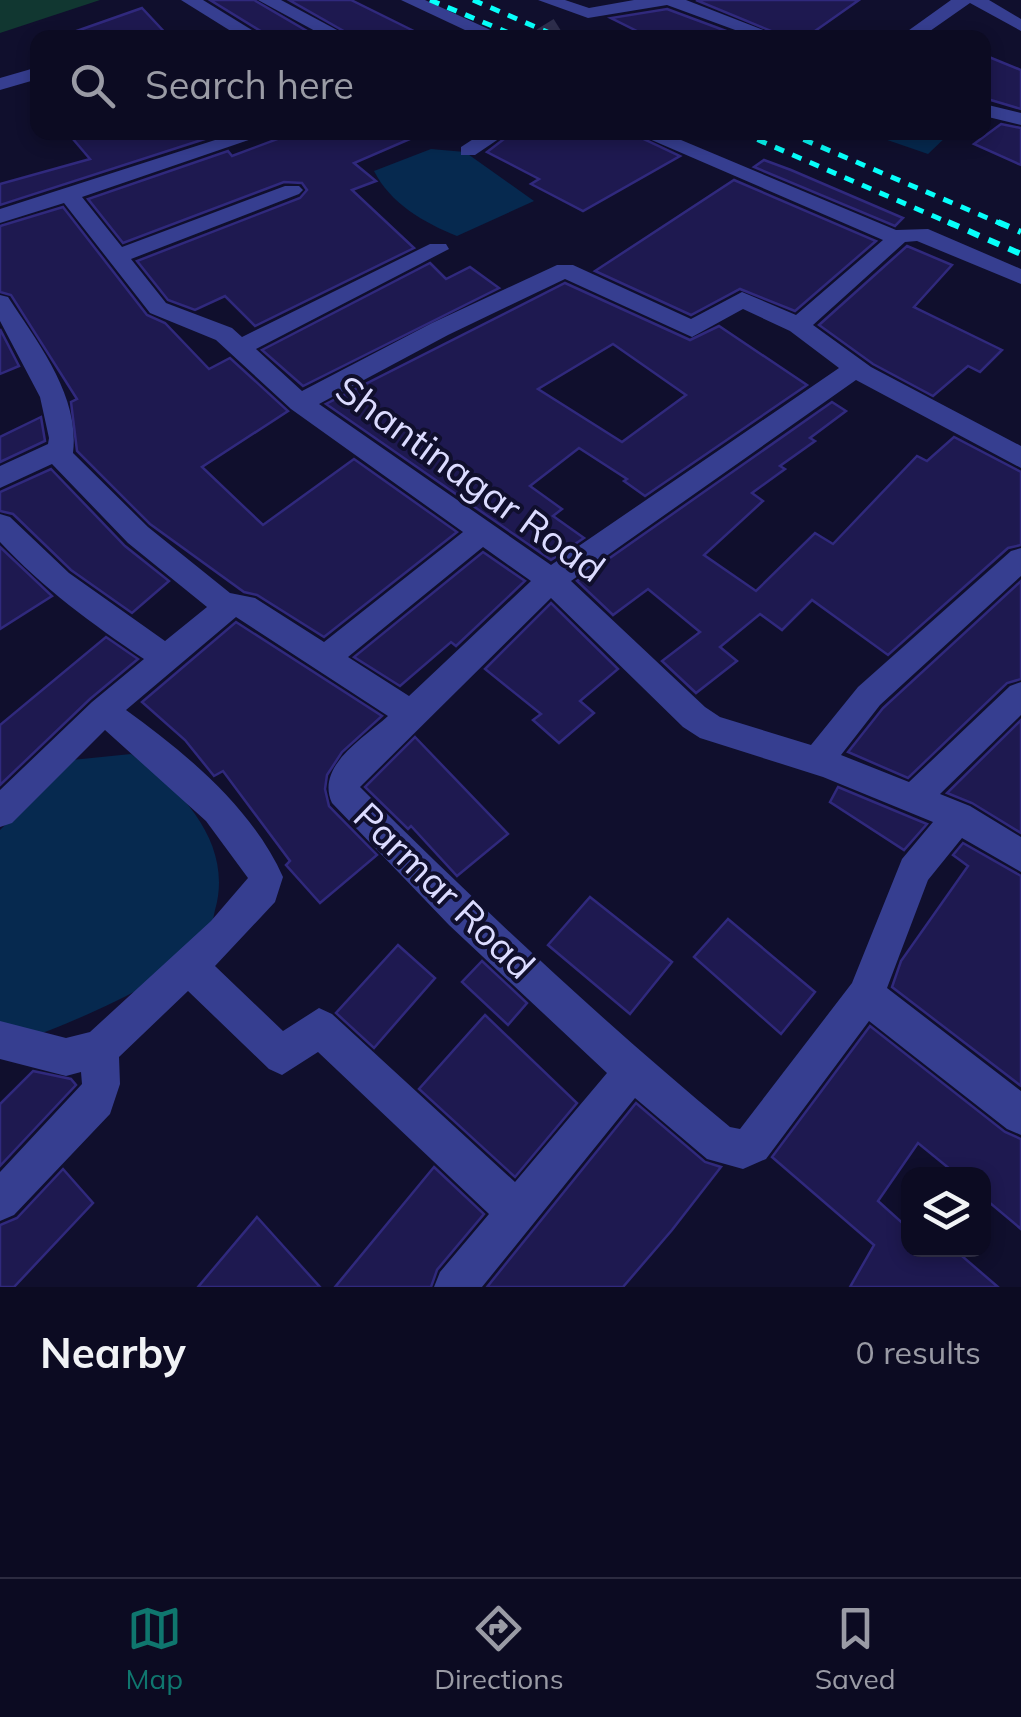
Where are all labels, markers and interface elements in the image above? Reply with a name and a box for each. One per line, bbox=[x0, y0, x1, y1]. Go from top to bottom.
search box bbox=[30, 30, 991, 140]
icon: search bbox=[65, 58, 120, 113]
text: Search here bbox=[145, 61, 354, 109]
street label: Shantinagar Road bbox=[327, 364, 615, 592]
street label: Parmar Road bbox=[344, 792, 545, 989]
map controls bbox=[901, 1167, 991, 1257]
button: layers bbox=[901, 1167, 991, 1257]
text: Nearby bbox=[40, 1326, 186, 1379]
text: 0 results bbox=[856, 1332, 981, 1372]
tab: Map bbox=[126, 1601, 183, 1696]
tab: Directions bbox=[434, 1601, 564, 1696]
tab: Saved bbox=[815, 1601, 895, 1696]

